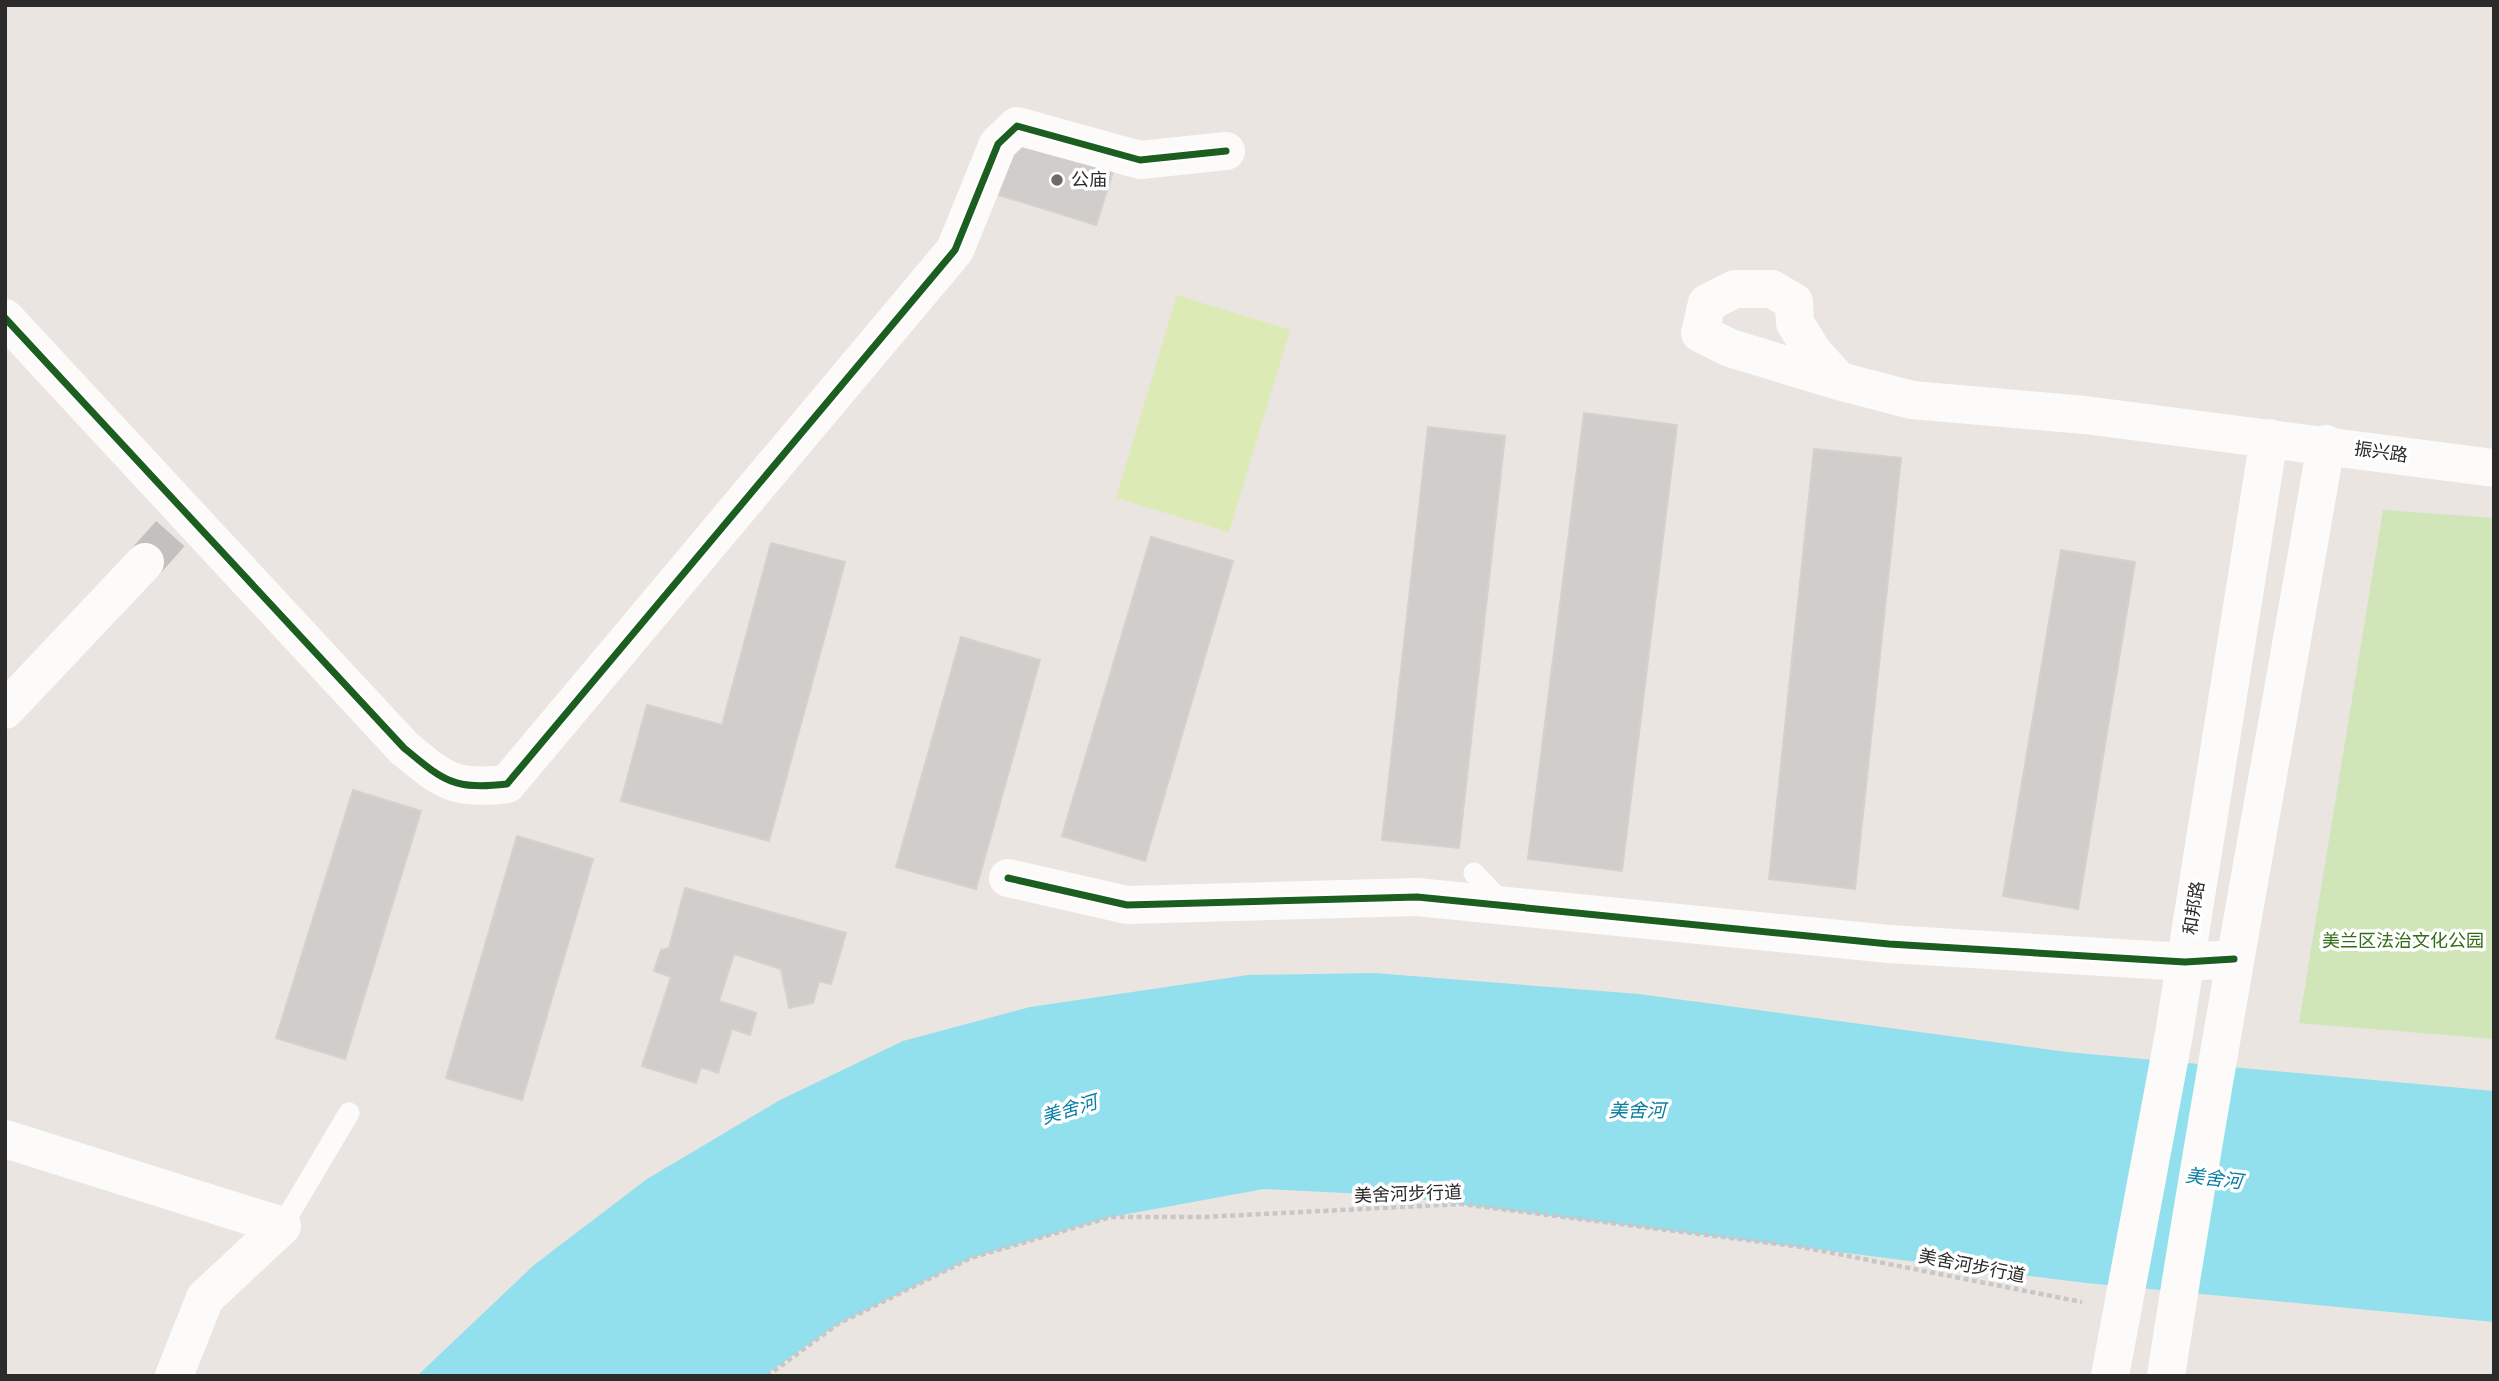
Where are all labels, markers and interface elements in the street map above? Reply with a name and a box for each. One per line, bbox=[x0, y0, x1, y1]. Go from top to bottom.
place label: 公庙 bbox=[1071, 169, 1107, 191]
marker: 公庙 bbox=[1049, 172, 1065, 188]
street label: 振兴路 bbox=[2353, 437, 2409, 467]
street label: 和邦路 bbox=[2179, 880, 2209, 936]
park label: 美兰区法治文化公园 bbox=[2322, 930, 2484, 952]
water label: 美舍河 bbox=[1039, 1089, 1104, 1129]
water label: 美舍河 bbox=[1608, 1099, 1669, 1122]
water label: 美舍河 bbox=[2184, 1164, 2248, 1194]
street label: 美舍河步行道 bbox=[1354, 1181, 1462, 1207]
street label: 美舍河步行道 bbox=[1917, 1245, 2027, 1287]

